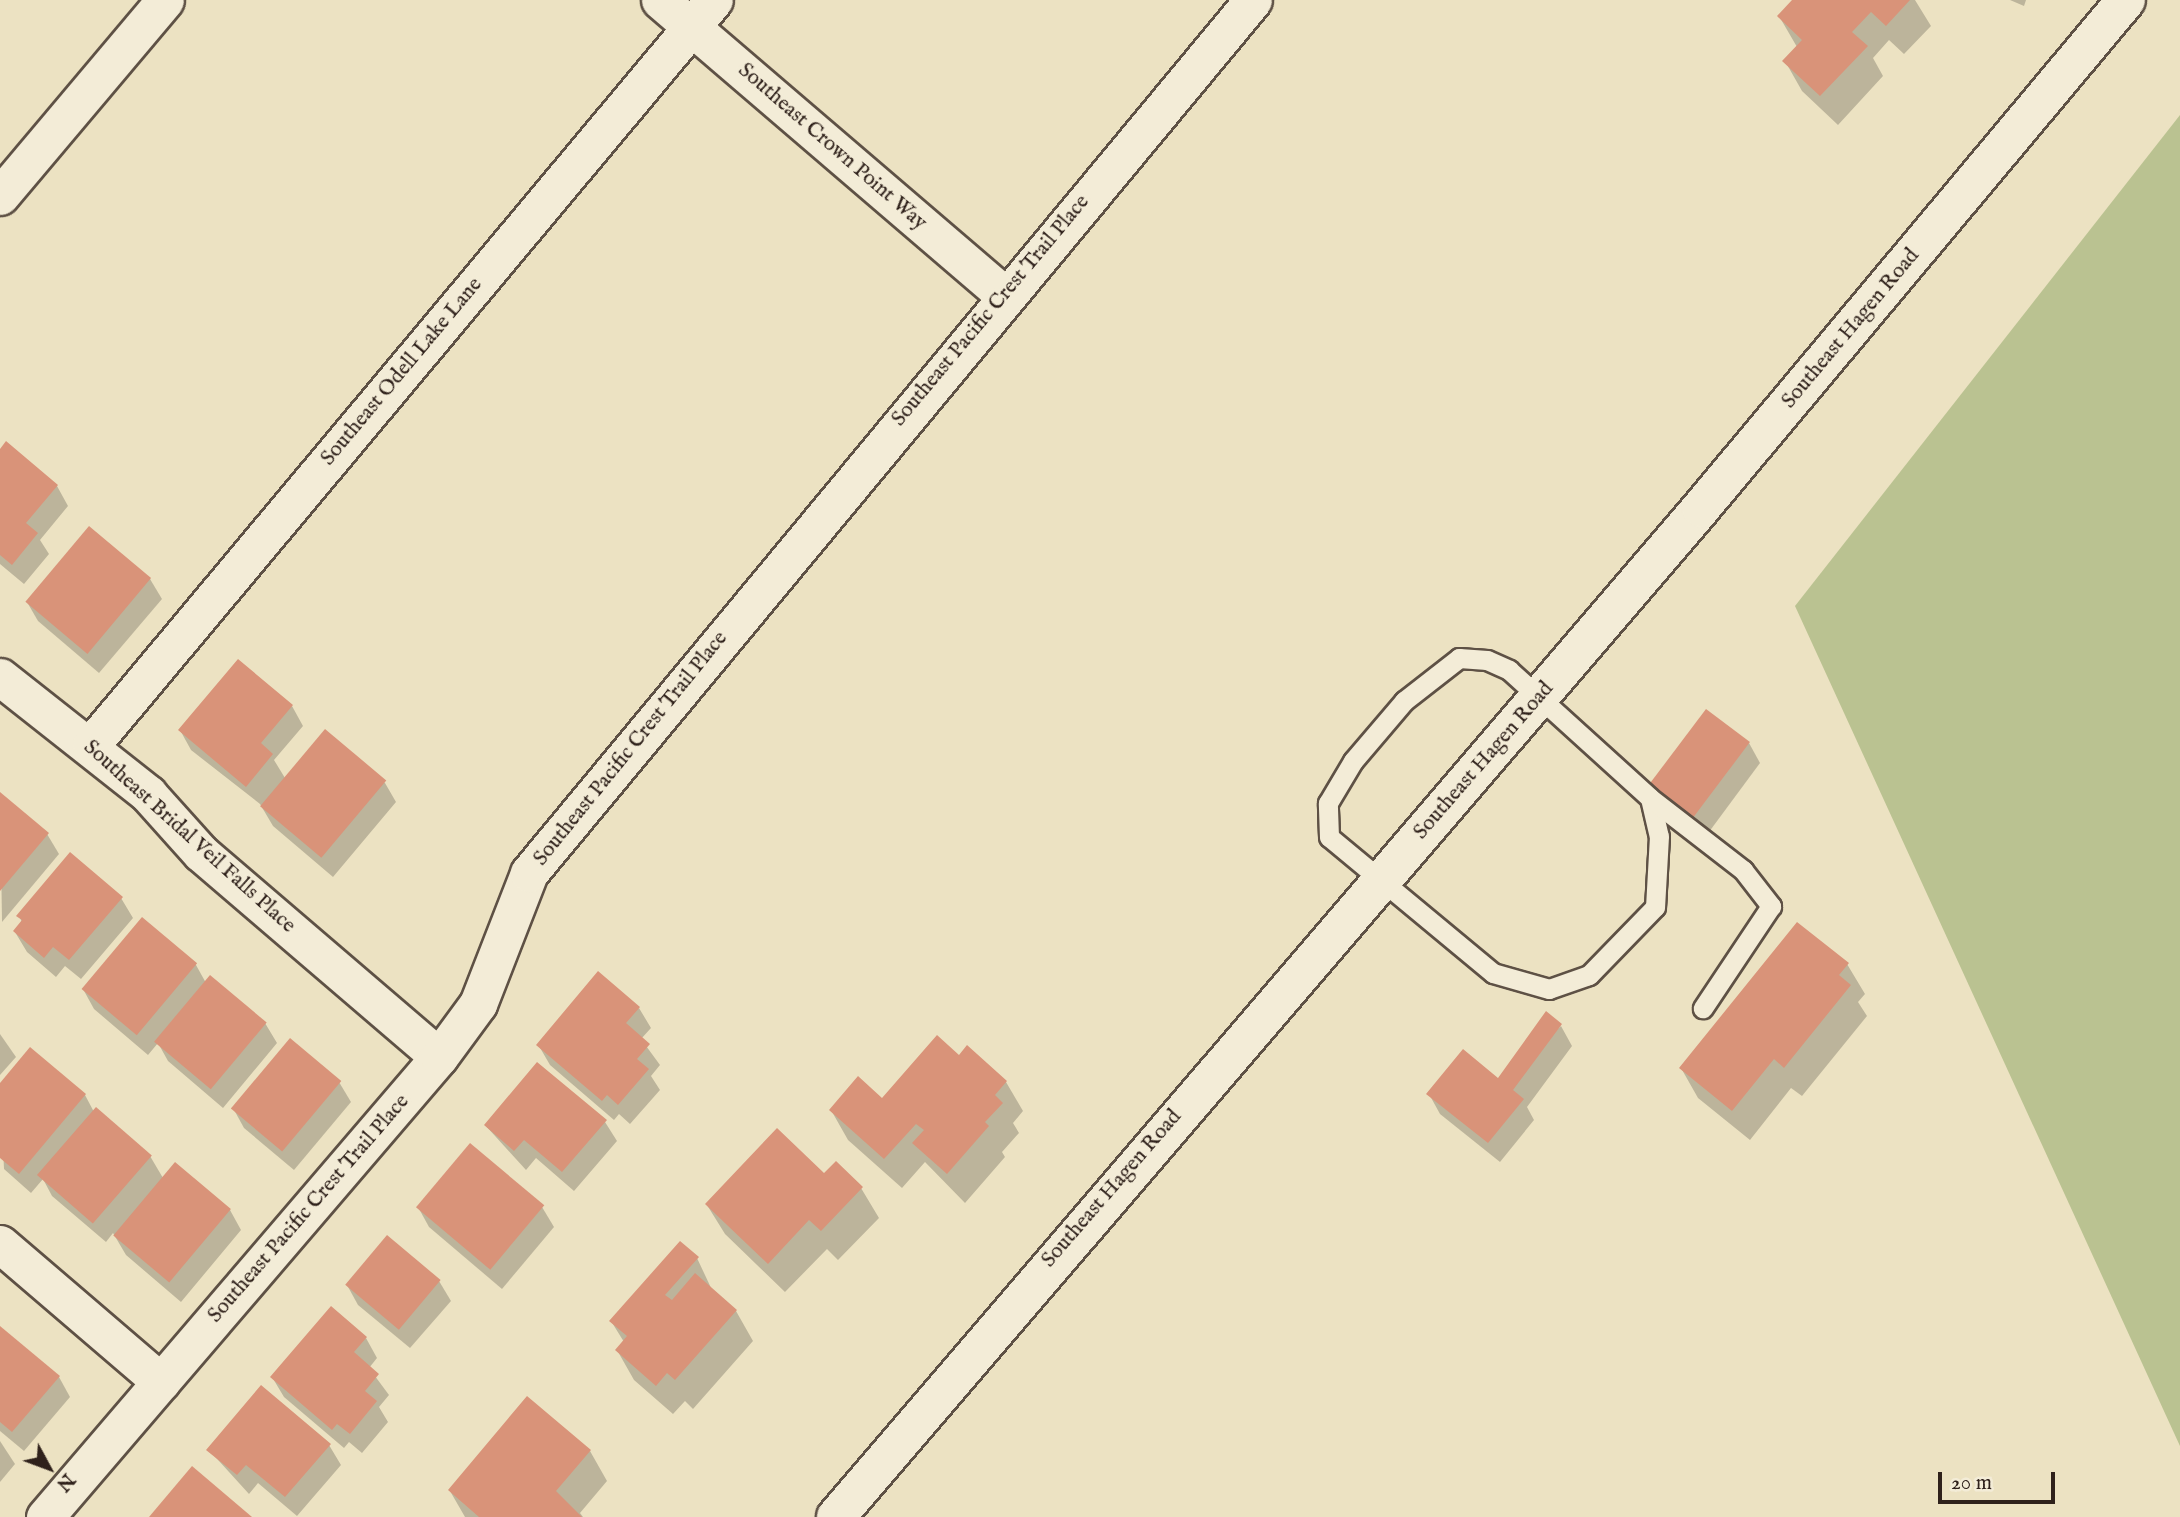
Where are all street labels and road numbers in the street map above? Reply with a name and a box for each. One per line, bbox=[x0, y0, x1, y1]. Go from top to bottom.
street label: Southeast Crown Point Way bbox=[732, 58, 932, 236]
street label: Southeast Pacific Crest Trail Place bbox=[887, 190, 1095, 432]
street label: Southeast Hagen Road bbox=[1777, 244, 1925, 414]
street label: Southeast Odell Lake Lane bbox=[316, 273, 488, 471]
street label: Southeast Pacific Crest Trail Place bbox=[529, 627, 733, 871]
street label: Southeast Hagen Road bbox=[1409, 677, 1559, 845]
street label: Southeast Bridal Veil Falls Place bbox=[78, 735, 300, 939]
street label: Southeast Pacific Crest Trail Place bbox=[203, 1090, 415, 1328]
street label: Southeast Hagen Road bbox=[1037, 1105, 1187, 1273]

